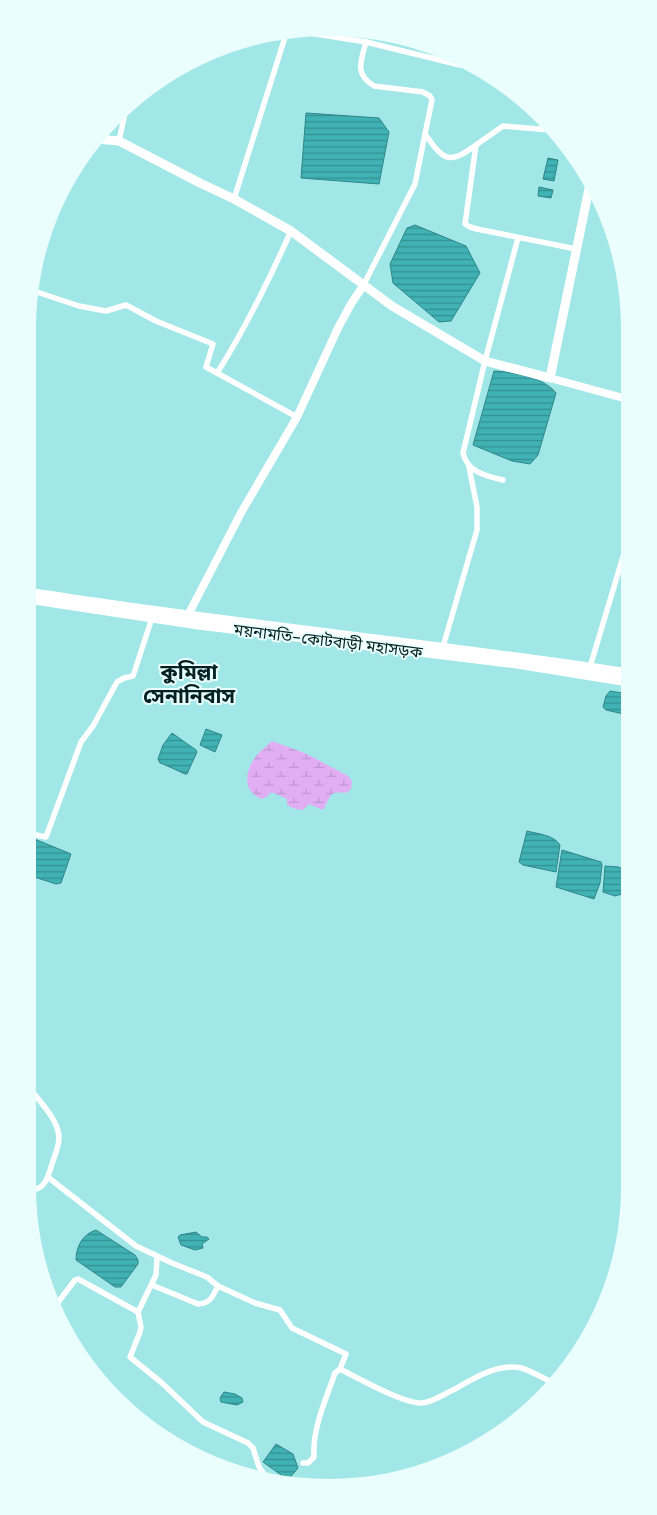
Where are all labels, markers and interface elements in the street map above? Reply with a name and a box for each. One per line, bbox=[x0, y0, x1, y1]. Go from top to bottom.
street label: ময়নামতি–কোটবাড়ী মহাসড়ক bbox=[231, 620, 425, 662]
district label: কুমিল্লা সেনানিবাস bbox=[143, 659, 235, 708]

